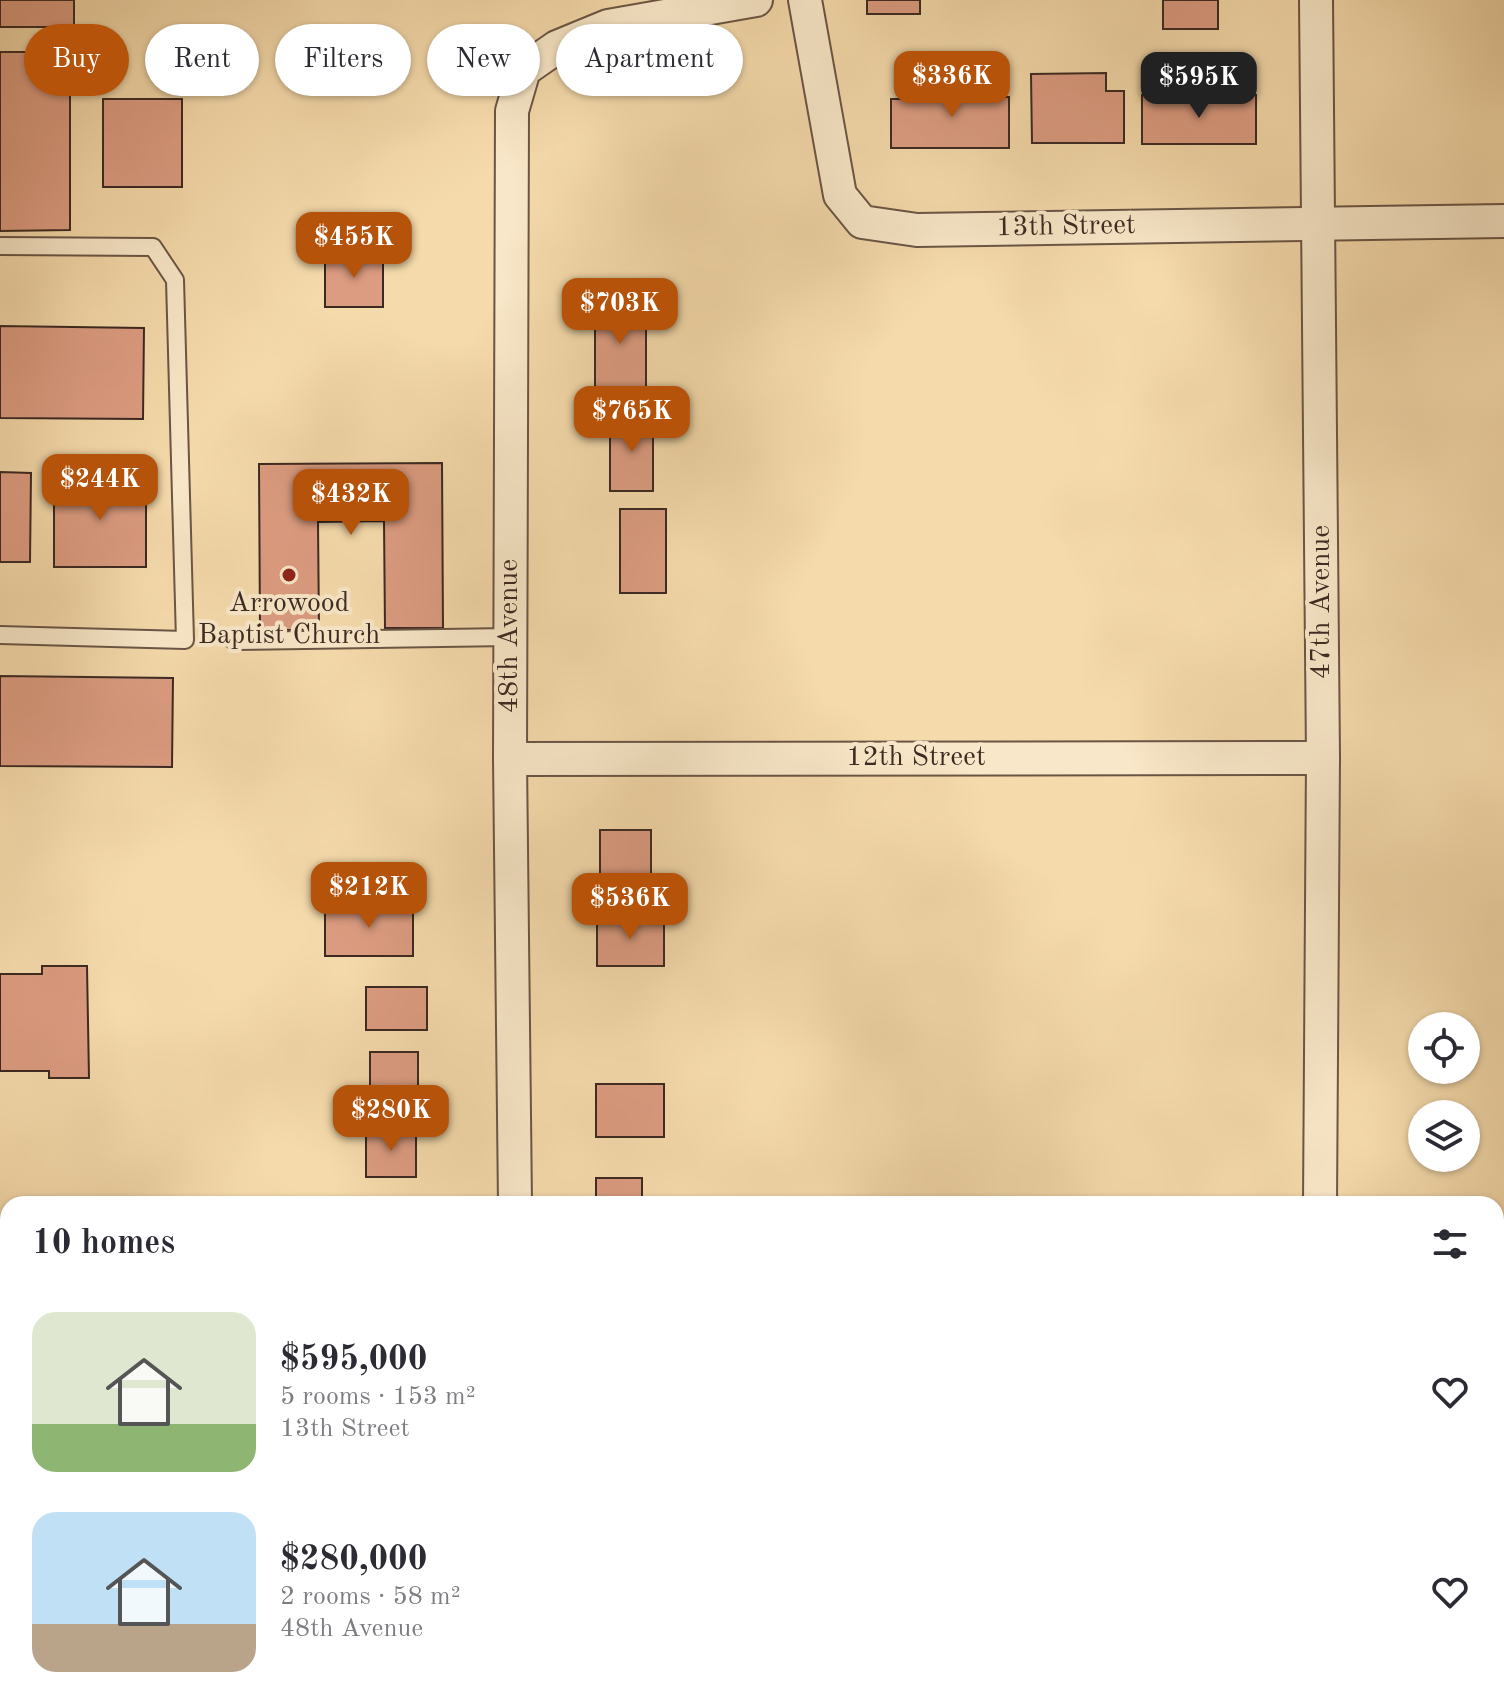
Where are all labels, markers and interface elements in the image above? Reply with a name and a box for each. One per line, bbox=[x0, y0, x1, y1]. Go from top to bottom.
chip: Buy bbox=[24, 24, 129, 96]
chip: Rent bbox=[145, 24, 259, 96]
chip: Filters bbox=[275, 24, 411, 96]
chip: New bbox=[427, 24, 540, 96]
chip: Apartment bbox=[556, 24, 743, 96]
pin: $336K bbox=[896, 51, 1008, 119]
pin: $595K bbox=[1143, 52, 1255, 120]
text: $336K bbox=[912, 64, 992, 90]
text: $595K bbox=[1159, 65, 1239, 91]
pin: $455K bbox=[298, 212, 410, 280]
street label: 13th Street bbox=[996, 212, 1136, 242]
text: $455K bbox=[314, 225, 394, 251]
pin: $703K bbox=[564, 278, 676, 346]
text: $703K bbox=[580, 291, 660, 317]
pin: $765K bbox=[576, 386, 688, 454]
text: $765K bbox=[592, 399, 672, 425]
pin: $244K bbox=[44, 454, 156, 522]
text: $244K bbox=[60, 467, 140, 493]
pin: $432K bbox=[295, 469, 407, 537]
text: $432K bbox=[311, 482, 391, 508]
street label: 47th Avenue bbox=[1308, 525, 1336, 679]
street label: 48th Avenue bbox=[496, 559, 524, 713]
marker: Arrowood Baptist Church bbox=[280, 566, 298, 584]
place label: Arrowood Baptist Church bbox=[198, 590, 380, 650]
street label: 12th Street bbox=[846, 744, 986, 772]
pin: $212K bbox=[313, 862, 425, 930]
pin: $536K bbox=[574, 873, 686, 941]
text: $212K bbox=[329, 875, 409, 901]
text: $536K bbox=[590, 886, 670, 912]
map controls bbox=[1408, 1012, 1480, 1172]
button: locate bbox=[1408, 1012, 1480, 1084]
pin: $280K bbox=[335, 1085, 447, 1153]
text: $280K bbox=[351, 1098, 431, 1124]
button: layers bbox=[1408, 1100, 1480, 1172]
icon: filters bbox=[1428, 1222, 1472, 1266]
text: 10 homes bbox=[32, 1227, 175, 1261]
text: $595,000 bbox=[280, 1343, 428, 1377]
icon: home bbox=[96, 1344, 192, 1440]
icon: heart bbox=[1428, 1370, 1472, 1414]
text: 5 rooms · 153 m² bbox=[280, 1384, 476, 1410]
text: 13th Street bbox=[280, 1416, 410, 1442]
text: $280,000 bbox=[280, 1543, 428, 1577]
icon: home bbox=[96, 1544, 192, 1640]
icon: heart bbox=[1428, 1570, 1472, 1614]
text: 2 rooms · 58 m² bbox=[280, 1584, 461, 1610]
text: 48th Avenue bbox=[280, 1616, 423, 1642]

